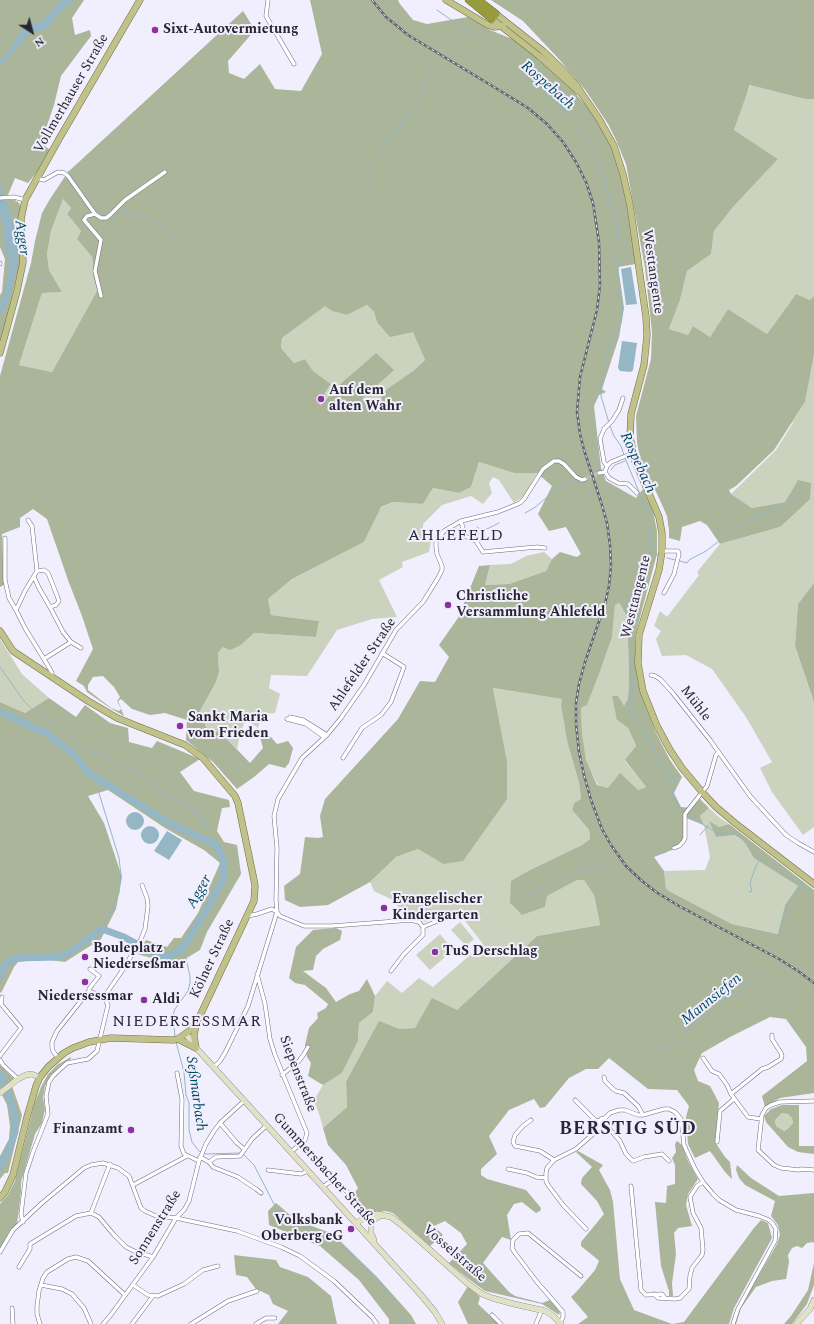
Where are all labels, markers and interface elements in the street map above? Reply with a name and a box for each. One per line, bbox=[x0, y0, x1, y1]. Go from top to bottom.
north arrow bbox=[12, 12, 52, 52]
place label: Sixt-Autovermietung bbox=[163, 22, 299, 38]
marker: Sixt-Autovermietung bbox=[150, 25, 160, 35]
street label: Vollmerhauser Straße bbox=[31, 31, 113, 157]
text: N bbox=[31, 33, 48, 52]
water label: Rospebach bbox=[517, 58, 577, 114]
water label: Agger bbox=[10, 219, 32, 257]
street label: Westtangente bbox=[638, 229, 666, 315]
place label: Auf dem alten Wahr bbox=[329, 383, 401, 416]
marker: Auf dem alten Wahr bbox=[316, 394, 326, 404]
water label: Rospebach bbox=[615, 430, 659, 496]
district label: AHLEFELD bbox=[408, 527, 504, 547]
street label: Westtangente bbox=[619, 554, 655, 640]
place label: Christliche Versammlung Ahlefeld bbox=[456, 589, 606, 622]
marker: Christliche Versammlung Ahlefeld bbox=[443, 600, 453, 610]
street label: Ahlefelder Straße bbox=[326, 615, 400, 715]
street label: Mühle bbox=[676, 683, 714, 725]
place label: Sankt Maria vom Frieden bbox=[188, 710, 269, 742]
marker: Sankt Maria vom Frieden bbox=[175, 721, 185, 731]
water label: Agger bbox=[184, 872, 216, 912]
place label: Evangelischer Kindergarten bbox=[392, 892, 482, 924]
marker: Evangelischer Kindergarten bbox=[379, 903, 389, 913]
street label: Kölner Straße bbox=[187, 917, 239, 1001]
place label: Bouleplatz Niederseßmar bbox=[93, 941, 185, 974]
place label: TuS Derschlag bbox=[443, 944, 538, 960]
marker: TuS Derschlag bbox=[430, 947, 440, 957]
marker: Bouleplatz Niederseßmar bbox=[80, 952, 90, 962]
water label: Mannsiefen bbox=[678, 970, 746, 1030]
marker: Niedersessmar bbox=[80, 977, 90, 987]
place label: Niedersessmar bbox=[37, 989, 133, 1005]
place label: Aldi bbox=[152, 992, 180, 1008]
marker: Aldi bbox=[139, 995, 149, 1005]
district label: NIEDERSESSMAR bbox=[112, 1013, 262, 1033]
street label: Siepenstraße bbox=[275, 1034, 319, 1114]
water label: Seßmarbach bbox=[181, 1055, 209, 1133]
street label: Gummersbacher Straße bbox=[269, 1110, 379, 1230]
district label: BERSTIG SÜD bbox=[559, 1119, 697, 1141]
place label: Finanzamt bbox=[53, 1122, 123, 1138]
marker: Finanzamt bbox=[126, 1125, 136, 1135]
street label: Sonnenstraße bbox=[126, 1187, 186, 1269]
place label: Volksbank Oberberg eG bbox=[261, 1213, 343, 1246]
street label: Vosselstraße bbox=[419, 1222, 489, 1286]
marker: Volksbank Oberberg eG bbox=[346, 1224, 356, 1234]

